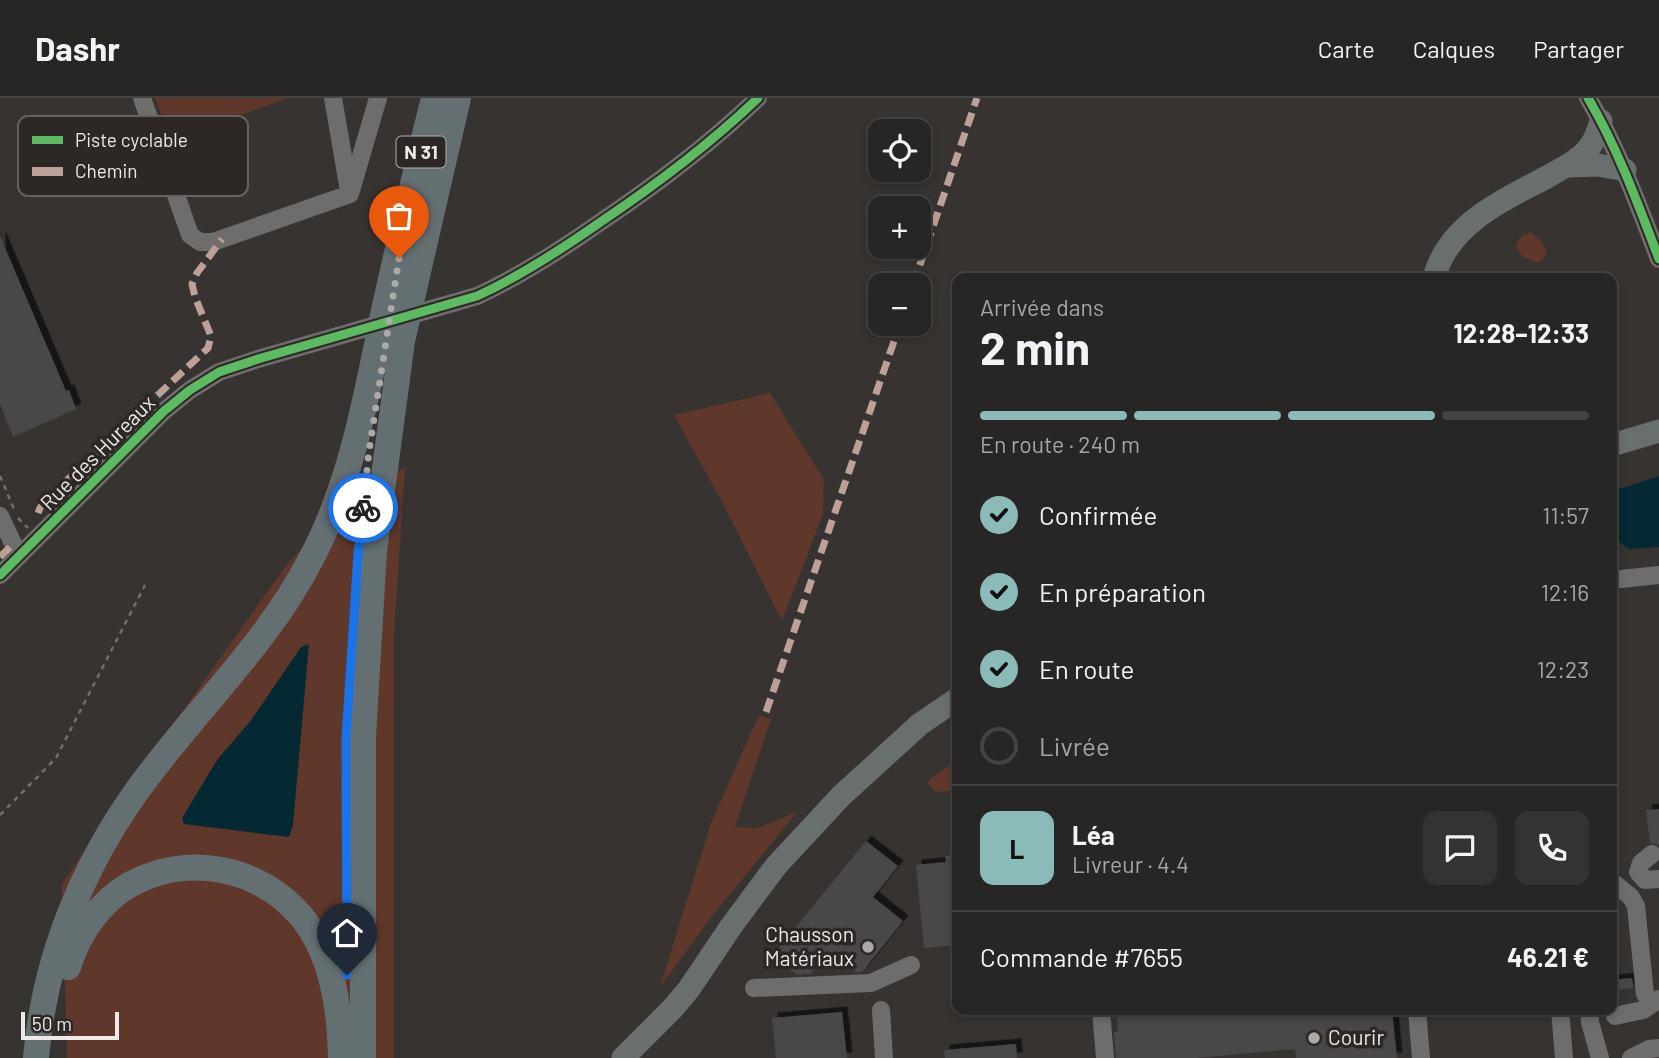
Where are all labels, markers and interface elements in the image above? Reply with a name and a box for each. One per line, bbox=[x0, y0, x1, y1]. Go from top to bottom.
text: Dashr bbox=[35, 28, 120, 68]
text: Carte bbox=[1318, 34, 1375, 63]
text: Calques bbox=[1413, 34, 1495, 63]
text: Partager bbox=[1533, 34, 1624, 63]
legend bbox=[18, 116, 248, 196]
map controls bbox=[868, 119, 931, 336]
button: locate bbox=[868, 119, 931, 182]
text: Piste cyclable bbox=[75, 128, 188, 151]
road number: N 31 bbox=[396, 136, 446, 168]
text: Chemin bbox=[75, 159, 138, 182]
pin bbox=[369, 186, 429, 258]
button: + bbox=[868, 196, 931, 259]
icon: bag bbox=[380, 197, 418, 235]
button: − bbox=[868, 273, 931, 336]
text: Arrivée dans bbox=[980, 293, 1104, 321]
text: 12:28–12:33 bbox=[1453, 317, 1589, 348]
text: 2 min bbox=[980, 319, 1090, 374]
street label: Rue des Hureaux bbox=[34, 389, 159, 514]
text: En route · 240 m bbox=[980, 430, 1140, 458]
courier bbox=[328, 473, 398, 543]
icon: bike bbox=[344, 489, 382, 527]
icon: check bbox=[980, 496, 1018, 534]
text: Confirmée bbox=[1039, 499, 1157, 530]
text: 11:57 bbox=[1542, 501, 1589, 529]
icon: check bbox=[980, 573, 1018, 611]
text: En préparation bbox=[1039, 576, 1206, 607]
text: 12:16 bbox=[1541, 578, 1589, 606]
icon: check bbox=[980, 650, 1018, 688]
text: En route bbox=[1039, 653, 1134, 684]
text: 12:23 bbox=[1537, 655, 1589, 683]
text: Livrée bbox=[1039, 730, 1110, 761]
button: chat bbox=[1423, 811, 1497, 885]
button: phone bbox=[1515, 811, 1589, 885]
text: Léa bbox=[1072, 819, 1115, 850]
text: L bbox=[1010, 833, 1024, 864]
text: Livreur · 4.4 bbox=[1072, 850, 1189, 878]
pin bbox=[317, 903, 377, 975]
icon: home bbox=[328, 914, 366, 952]
place label: Chausson Matériaux bbox=[765, 921, 854, 970]
marker: Chausson Matériaux bbox=[860, 939, 876, 955]
text: Commande #7655 bbox=[980, 941, 1183, 972]
text: 46.21 € bbox=[1507, 941, 1589, 972]
scale bar bbox=[21, 1009, 119, 1041]
text: 50 m bbox=[32, 1012, 72, 1035]
place label: Courir bbox=[1328, 1024, 1384, 1049]
marker: Courir bbox=[1306, 1030, 1322, 1046]

